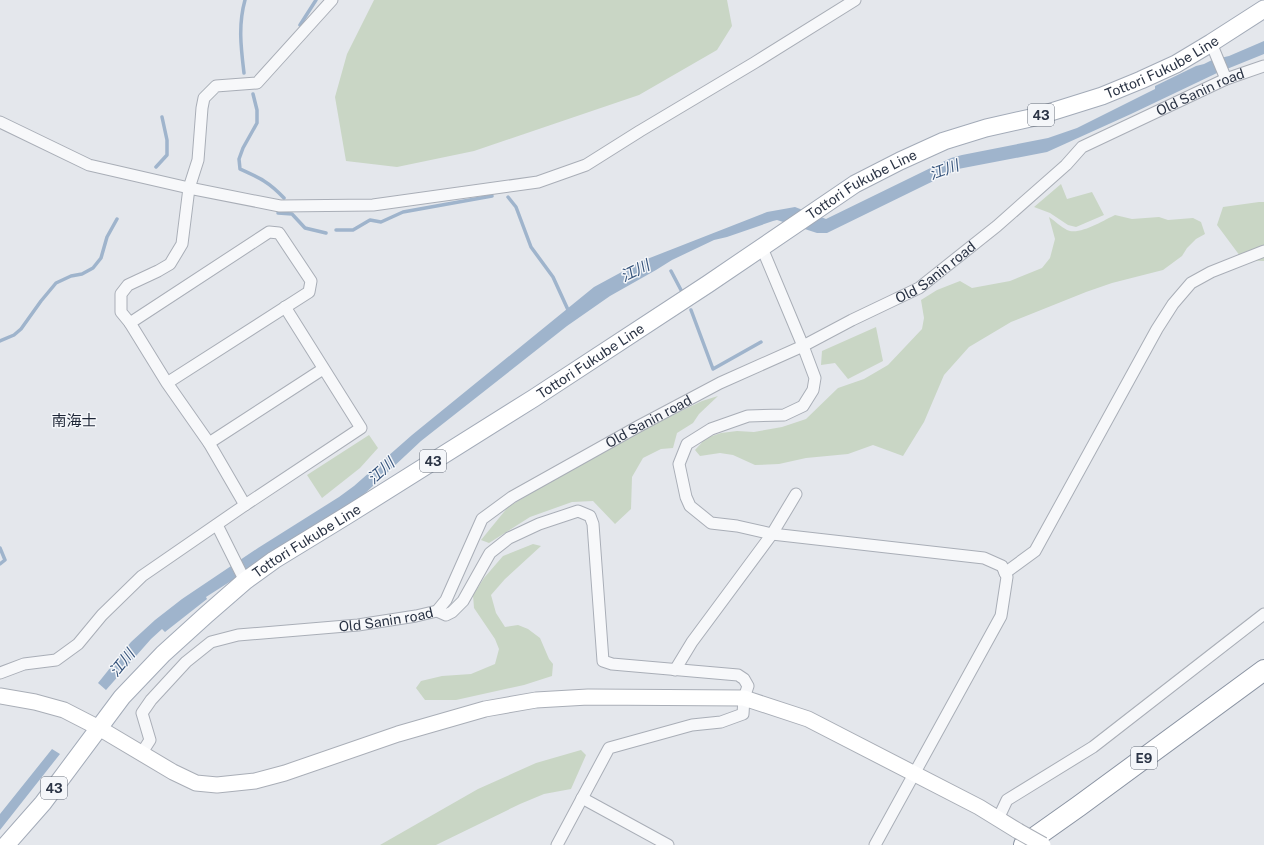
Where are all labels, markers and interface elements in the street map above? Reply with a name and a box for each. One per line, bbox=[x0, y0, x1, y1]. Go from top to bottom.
street label: Tottori Fukube Line bbox=[1103, 32, 1222, 102]
street label: Old Sanin road bbox=[1153, 65, 1246, 119]
road number: 43 bbox=[1028, 104, 1054, 126]
street label: Tottori Fukube Line bbox=[804, 146, 919, 223]
water label: 江川 bbox=[927, 156, 963, 183]
street label: Old Sanin road bbox=[893, 238, 979, 306]
water label: 江川 bbox=[618, 255, 654, 285]
street label: Tottori Fukube Line bbox=[534, 320, 647, 402]
street label: Old Sanin road bbox=[603, 392, 694, 451]
district label: 南海士 bbox=[51, 412, 97, 429]
road number: 43 bbox=[420, 450, 446, 472]
water label: 江川 bbox=[364, 453, 399, 487]
street label: Tottori Fukube Line bbox=[249, 501, 364, 581]
street label: Old Sanin road bbox=[338, 604, 435, 635]
water label: 江川 bbox=[106, 644, 139, 680]
road number: E9 bbox=[1131, 747, 1157, 769]
road number: 43 bbox=[41, 777, 67, 799]

